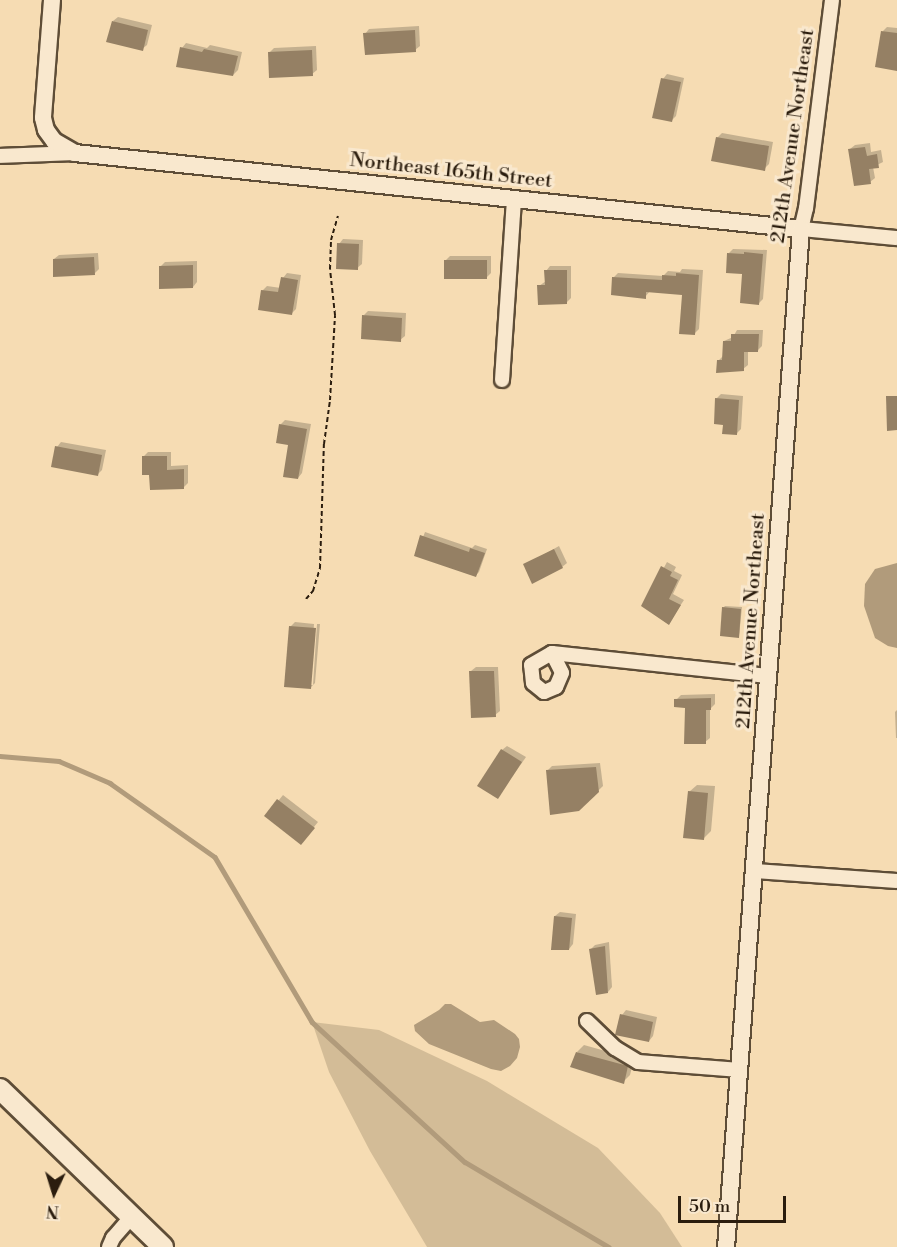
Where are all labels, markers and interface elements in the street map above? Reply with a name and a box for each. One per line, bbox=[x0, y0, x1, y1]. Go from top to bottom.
street label: 212th Avenue Northeast bbox=[766, 27, 820, 245]
street label: Northeast 165th Street bbox=[349, 148, 553, 194]
street label: 212th Avenue Northeast bbox=[731, 512, 771, 730]
north arrow bbox=[24, 1163, 84, 1223]
scale bar bbox=[681, 1184, 789, 1222]
text: 50 m bbox=[689, 1195, 730, 1218]
text: N bbox=[46, 1201, 60, 1221]

